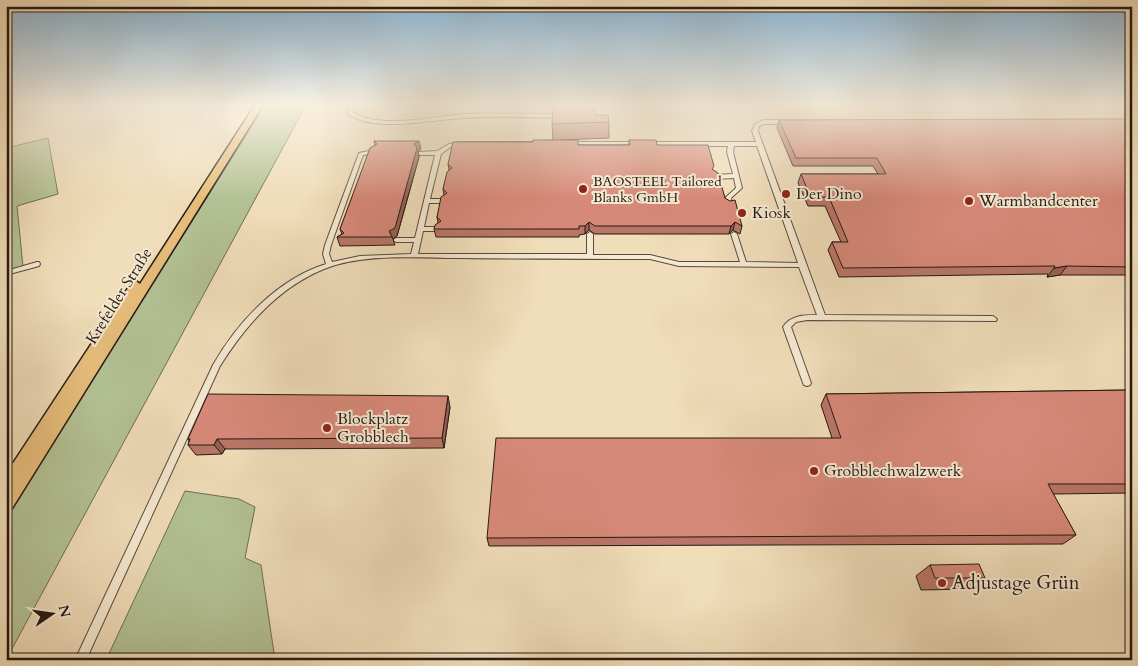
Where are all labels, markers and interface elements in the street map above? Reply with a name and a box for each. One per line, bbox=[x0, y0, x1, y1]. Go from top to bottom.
place label: BAOSTEEL Tailored Blanks GmbH bbox=[593, 172, 722, 207]
marker: BAOSTEEL Tailored Blanks GmbH bbox=[577, 183, 589, 195]
place label: Der Dino bbox=[796, 183, 862, 205]
marker: Der Dino bbox=[780, 188, 792, 200]
place label: Warmbandcenter bbox=[978, 190, 1098, 212]
marker: Warmbandcenter bbox=[963, 195, 975, 207]
place label: Kiosk bbox=[752, 202, 791, 224]
marker: Kiosk bbox=[736, 207, 748, 219]
street label: Krefelder Straße bbox=[81, 244, 157, 348]
place label: Blockplatz Grobblech bbox=[337, 408, 409, 448]
marker: Blockplatz Grobblech bbox=[321, 422, 333, 434]
place label: Grobblechwalzwerk bbox=[824, 460, 962, 482]
marker: Grobblechwalzwerk bbox=[808, 465, 820, 477]
place label: Adjustage Grün bbox=[952, 570, 1080, 596]
marker: Adjustage Grün bbox=[936, 577, 948, 589]
north arrow bbox=[28, 588, 78, 638]
text: N bbox=[54, 603, 75, 619]

